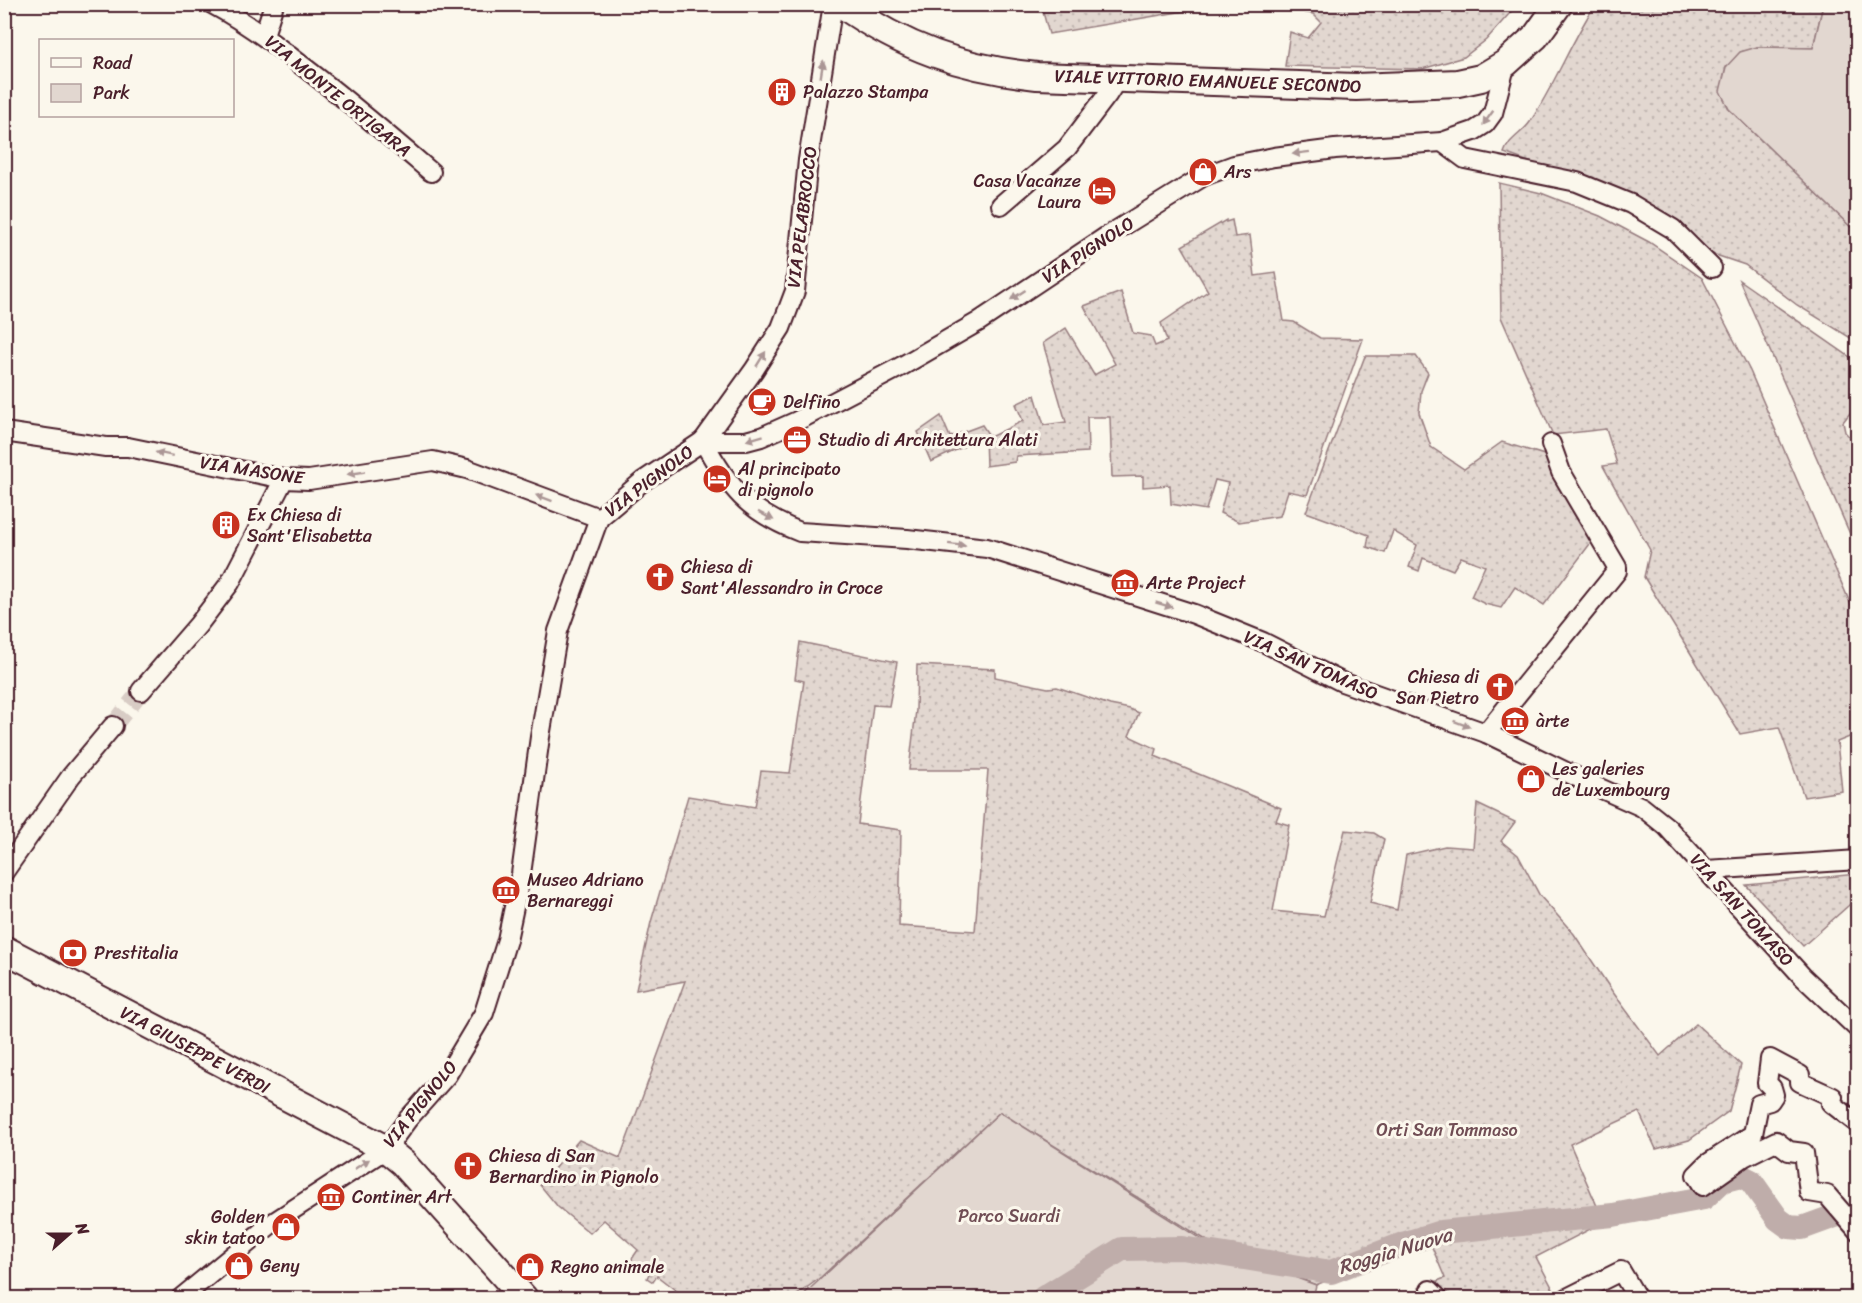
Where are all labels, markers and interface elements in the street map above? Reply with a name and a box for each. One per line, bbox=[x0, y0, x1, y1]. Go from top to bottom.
street label: VIA MONTE ORTIGARA bbox=[257, 27, 419, 165]
legend bbox=[39, 39, 234, 117]
text: Road bbox=[93, 47, 133, 79]
one-way arrow bbox=[818, 59, 827, 78]
street label: VIALE VITTORIO EMANUELE SECONDO bbox=[1054, 60, 1362, 102]
building icon: Palazzo Stampa bbox=[766, 76, 798, 108]
place label: Palazzo Stampa bbox=[803, 76, 929, 108]
text: Park bbox=[93, 77, 130, 109]
one-way arrow bbox=[1482, 110, 1494, 126]
street label: VIA PELABROCCO bbox=[777, 144, 827, 290]
one-way arrow bbox=[1291, 149, 1310, 158]
shop icon: Ars bbox=[1187, 156, 1219, 188]
place label: Ars bbox=[1223, 156, 1252, 188]
place label: Casa Vacanze Laura bbox=[973, 165, 1081, 218]
hotel icon: Casa Vacanze Laura bbox=[1086, 175, 1118, 207]
street label: VIA PIGNOLO bbox=[1035, 208, 1141, 292]
one-way arrow bbox=[1010, 289, 1026, 300]
one-way arrow bbox=[756, 351, 767, 367]
cafe icon: Delfino bbox=[746, 386, 778, 418]
place label: Delfino bbox=[783, 386, 840, 418]
office icon: Studio di Architettura Alati bbox=[781, 424, 813, 456]
place label: Studio di Architettura Alati bbox=[818, 424, 1039, 456]
one-way arrow bbox=[746, 434, 764, 443]
street label: VIA PIGNOLO bbox=[597, 436, 701, 526]
street label: VIA MASONE bbox=[198, 446, 307, 494]
one-way arrow bbox=[155, 449, 174, 458]
place label: Al principato di pignolo bbox=[737, 453, 841, 506]
hotel icon: Al principato di pignolo bbox=[701, 463, 733, 495]
one-way arrow bbox=[347, 469, 366, 478]
one-way arrow bbox=[535, 492, 553, 502]
place label: Ex Chiesa di Sant'Elisabetta bbox=[247, 499, 373, 552]
building icon: Ex Chiesa di Sant'Elisabetta bbox=[210, 509, 242, 541]
one-way arrow bbox=[758, 511, 775, 521]
one-way arrow bbox=[948, 540, 967, 550]
place label: Chiesa di Sant'Alessandro in Croce bbox=[681, 551, 883, 604]
church icon: Chiesa di Sant'Alessandro in Croce bbox=[644, 561, 676, 593]
museum icon: Arte Project bbox=[1109, 567, 1141, 599]
place label: Arte Project bbox=[1145, 567, 1246, 599]
one-way arrow bbox=[1155, 601, 1173, 610]
street label: VIA SAN TOMASO bbox=[1238, 621, 1384, 709]
place label: Chiesa di San Pietro bbox=[1396, 661, 1480, 714]
church icon: Chiesa di San Pietro bbox=[1484, 671, 1516, 703]
museum icon: àrte bbox=[1499, 705, 1531, 737]
place label: àrte bbox=[1536, 705, 1570, 737]
one-way arrow bbox=[1453, 720, 1471, 730]
place label: Les galeries de Luxembourg bbox=[1552, 753, 1670, 806]
shop icon: Les galeries de Luxembourg bbox=[1515, 763, 1547, 795]
street label: VIA SAN TOMASO bbox=[1682, 846, 1802, 974]
place label: Museo Adriano Bernareggi bbox=[527, 864, 644, 917]
museum icon: Museo Adriano Bernareggi bbox=[490, 874, 522, 906]
bank icon: Prestitalia bbox=[57, 937, 89, 969]
place label: Prestitalia bbox=[94, 937, 179, 969]
street label: VIA GIUSEPPE VERDI bbox=[114, 997, 276, 1103]
street label: VIA PIGNOLO bbox=[374, 1053, 466, 1155]
park label: Orti San Tommaso bbox=[1376, 1114, 1518, 1146]
place label: Chiesa di San Bernardino in Pignolo bbox=[489, 1140, 659, 1193]
church icon: Chiesa di San Bernardino in Pignolo bbox=[452, 1150, 484, 1182]
one-way arrow bbox=[354, 1158, 370, 1169]
museum icon: Continer Art bbox=[315, 1181, 347, 1213]
place label: Continer Art bbox=[352, 1181, 453, 1213]
park label: Parco Suardi bbox=[958, 1200, 1061, 1232]
place label: Golden skin tatoo bbox=[184, 1201, 265, 1254]
north arrow bbox=[39, 1204, 99, 1264]
shop icon: Golden skin tatoo bbox=[270, 1211, 302, 1243]
text: N bbox=[67, 1217, 98, 1240]
water label: Roggia Nuova bbox=[1334, 1217, 1458, 1285]
shop icon: Geny bbox=[223, 1250, 255, 1282]
place label: Geny bbox=[260, 1250, 300, 1282]
shop icon: Regno animale bbox=[514, 1251, 546, 1283]
place label: Regno animale bbox=[551, 1251, 665, 1283]

